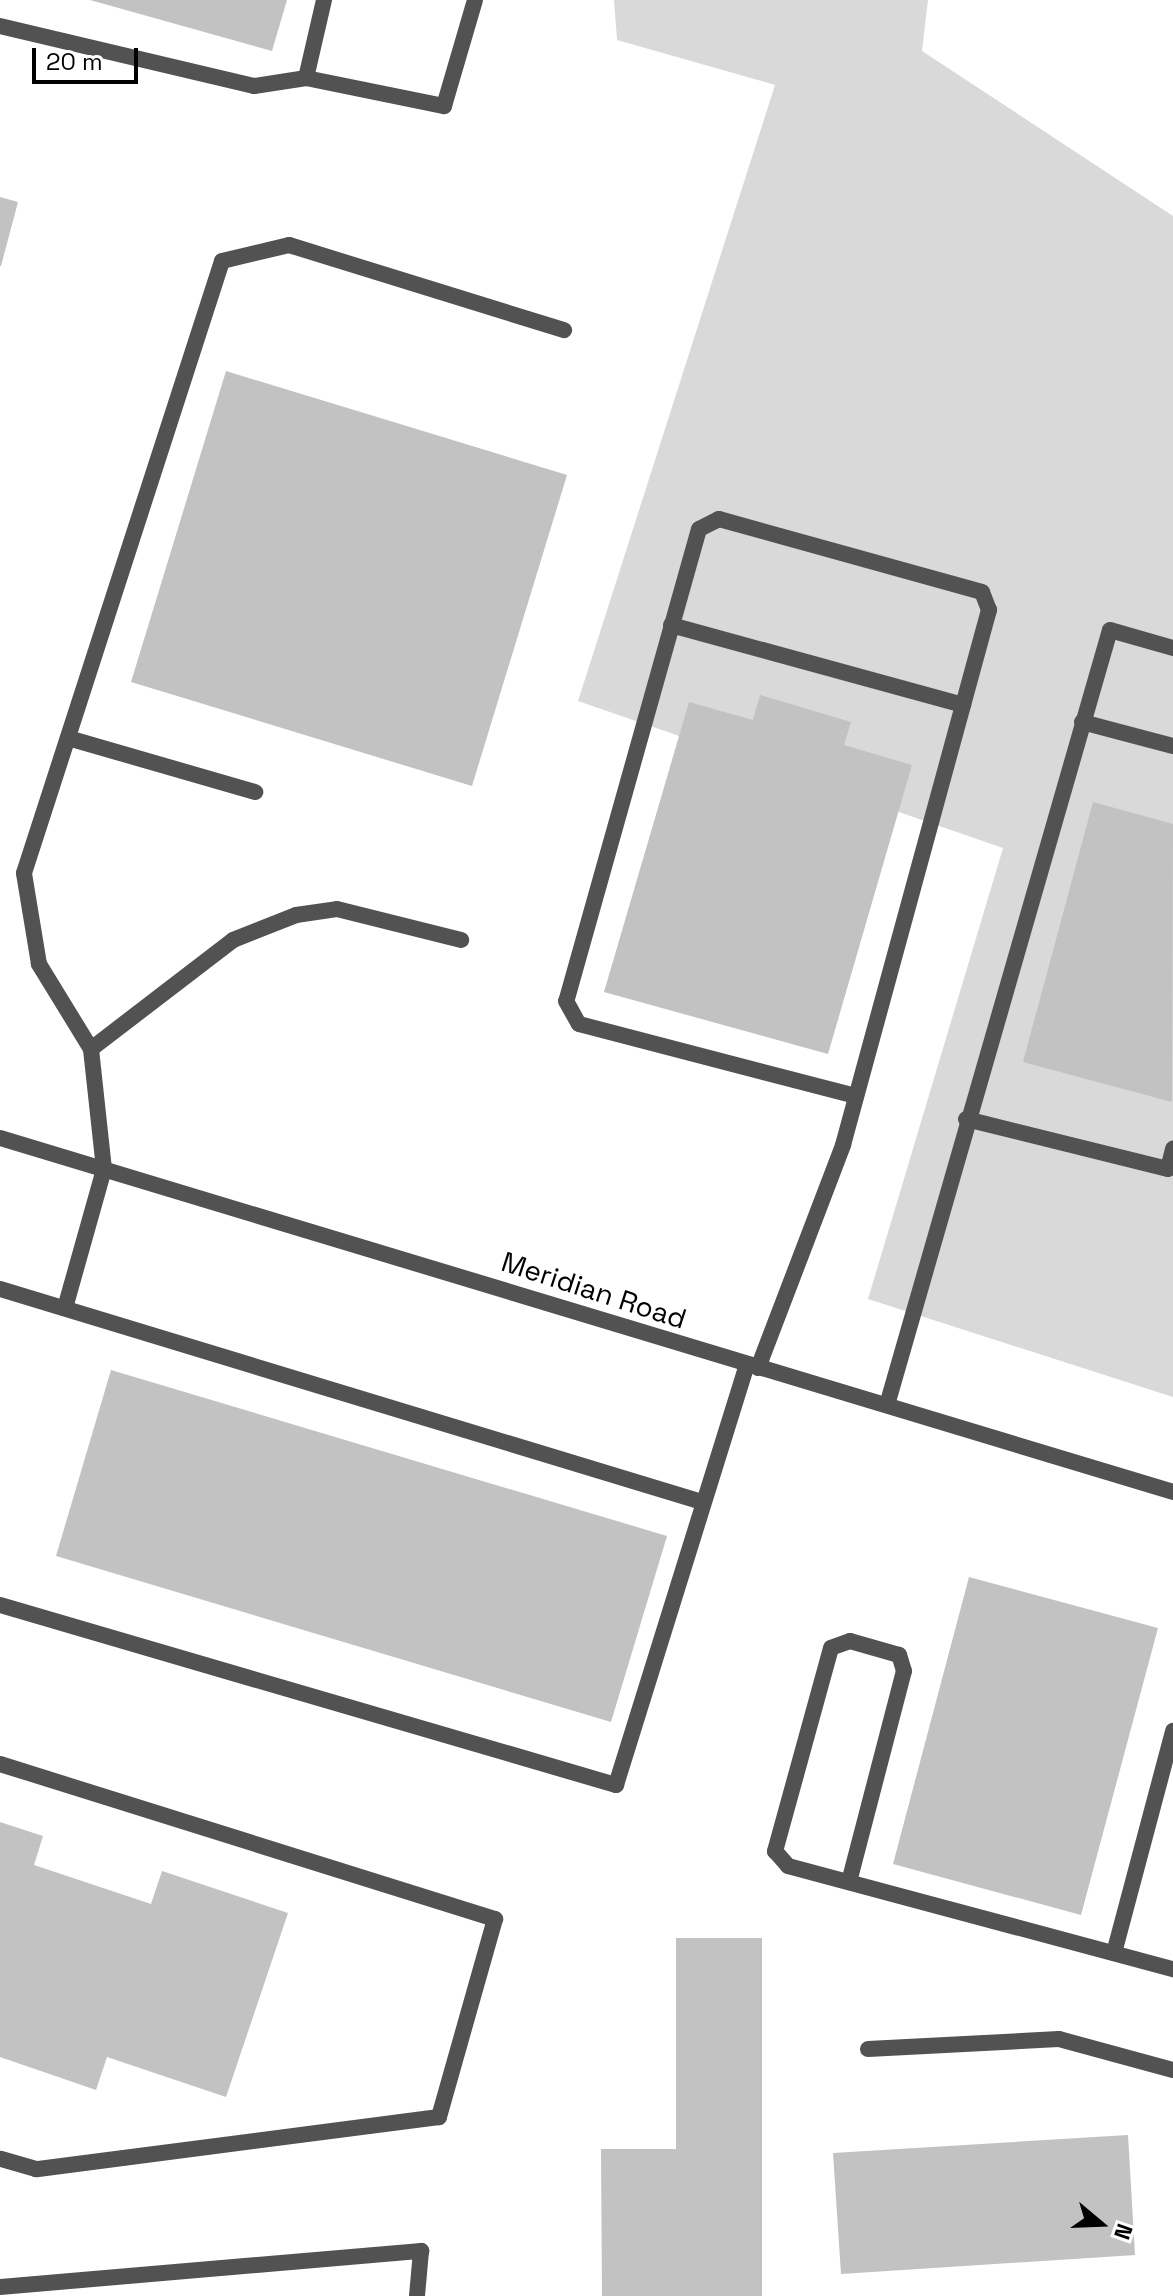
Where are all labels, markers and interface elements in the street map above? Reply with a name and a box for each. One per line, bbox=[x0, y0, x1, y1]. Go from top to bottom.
scale bar bbox=[36, 32, 142, 82]
text: 20 m bbox=[46, 46, 103, 77]
street label: Meridian Road bbox=[497, 1244, 691, 1336]
north arrow bbox=[1061, 2184, 1141, 2264]
text: N bbox=[1108, 2220, 1139, 2243]

